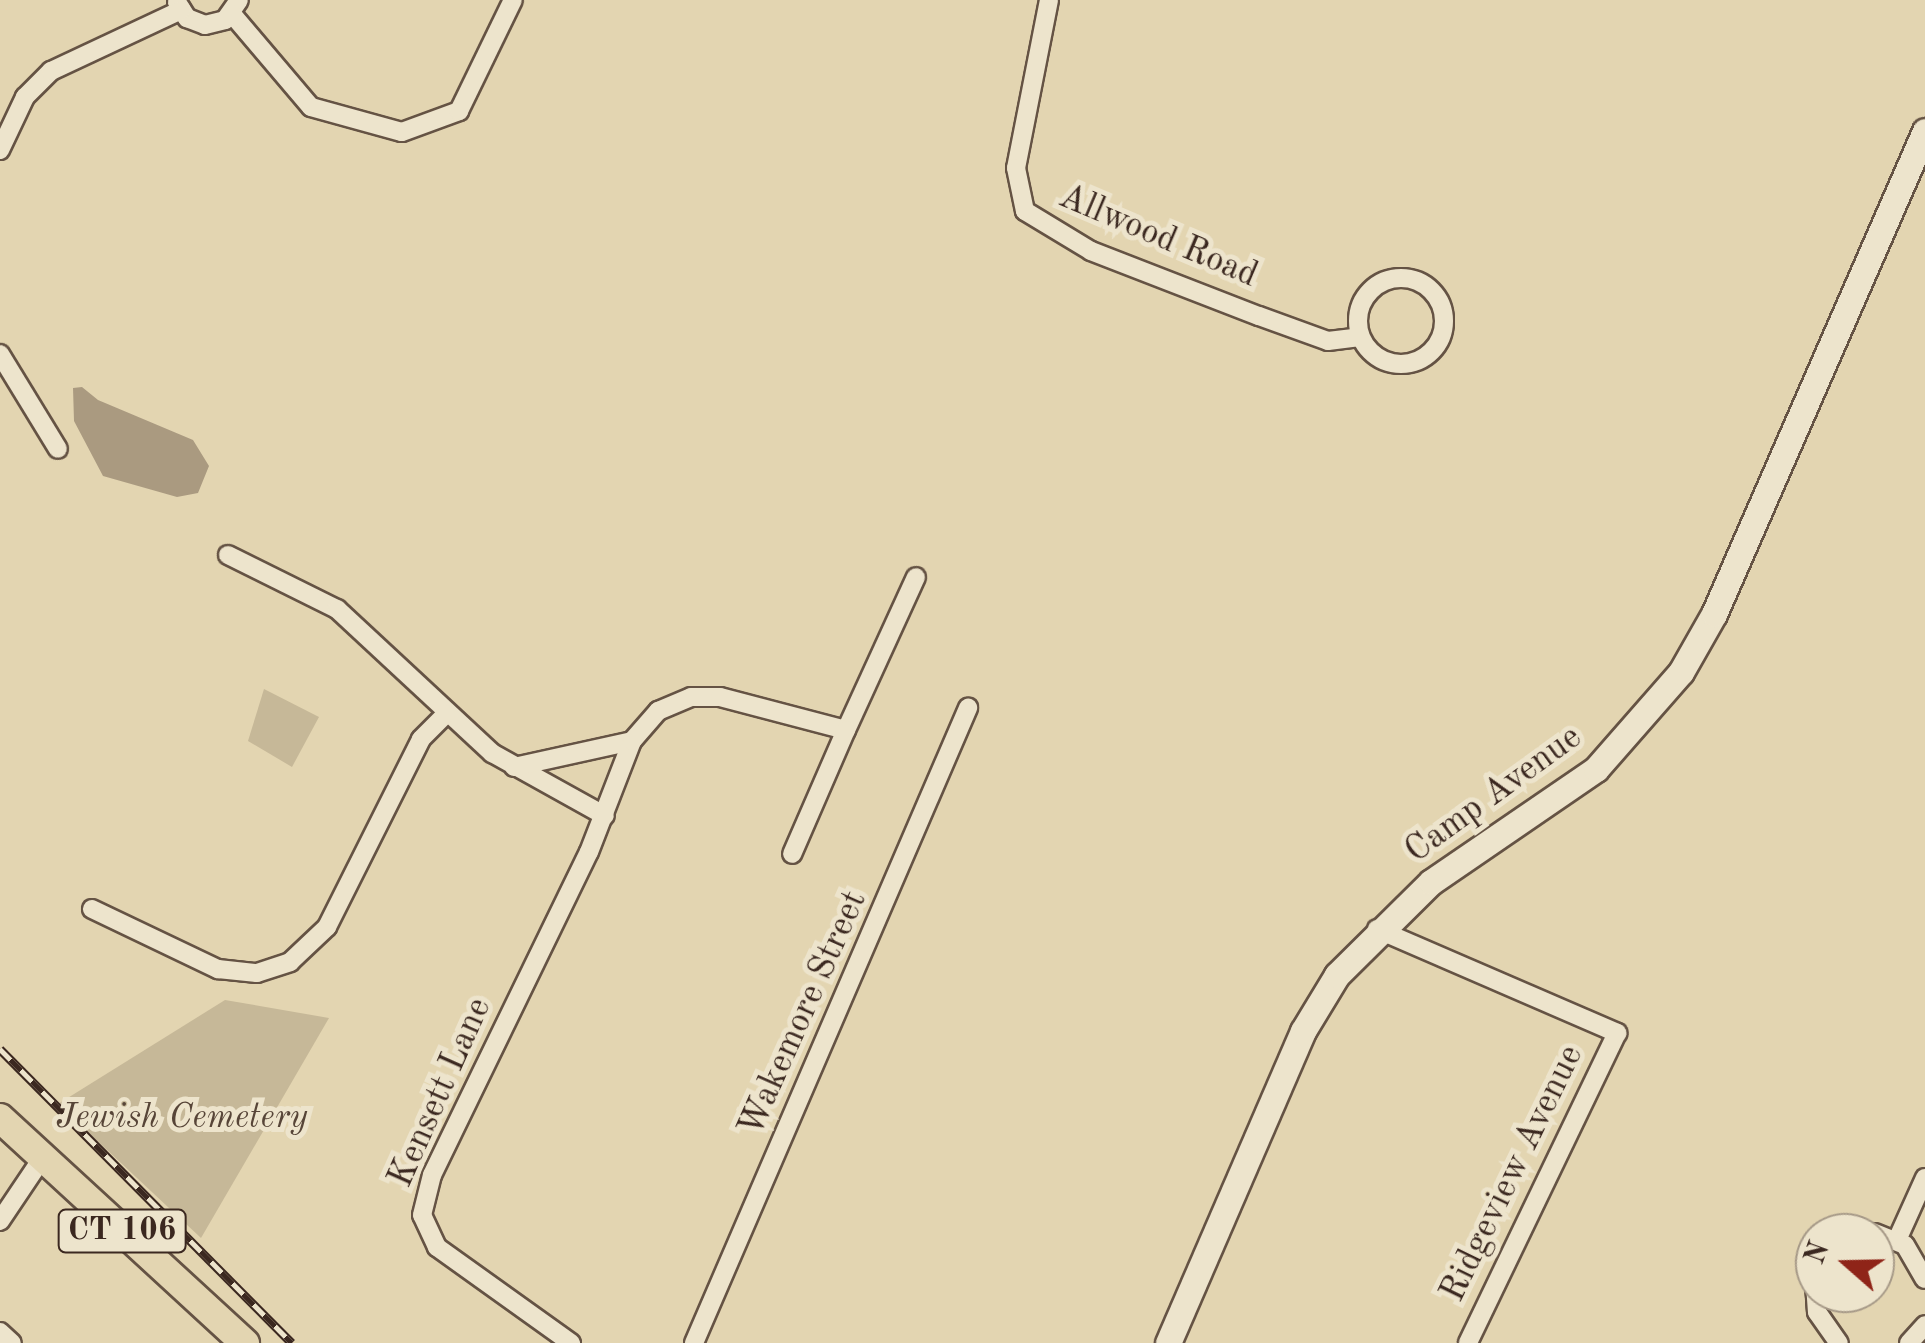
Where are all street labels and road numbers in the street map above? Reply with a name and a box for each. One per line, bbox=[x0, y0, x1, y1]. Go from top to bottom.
street label: Allwood Road bbox=[1052, 176, 1264, 298]
street label: Camp Avenue bbox=[1398, 717, 1590, 873]
street label: Wakemore Street bbox=[731, 885, 877, 1143]
street label: Kensett Lane bbox=[381, 992, 501, 1194]
street label: Ridgeview Avenue bbox=[1433, 1039, 1593, 1309]
road number: CT 106 bbox=[57, 1204, 187, 1258]

